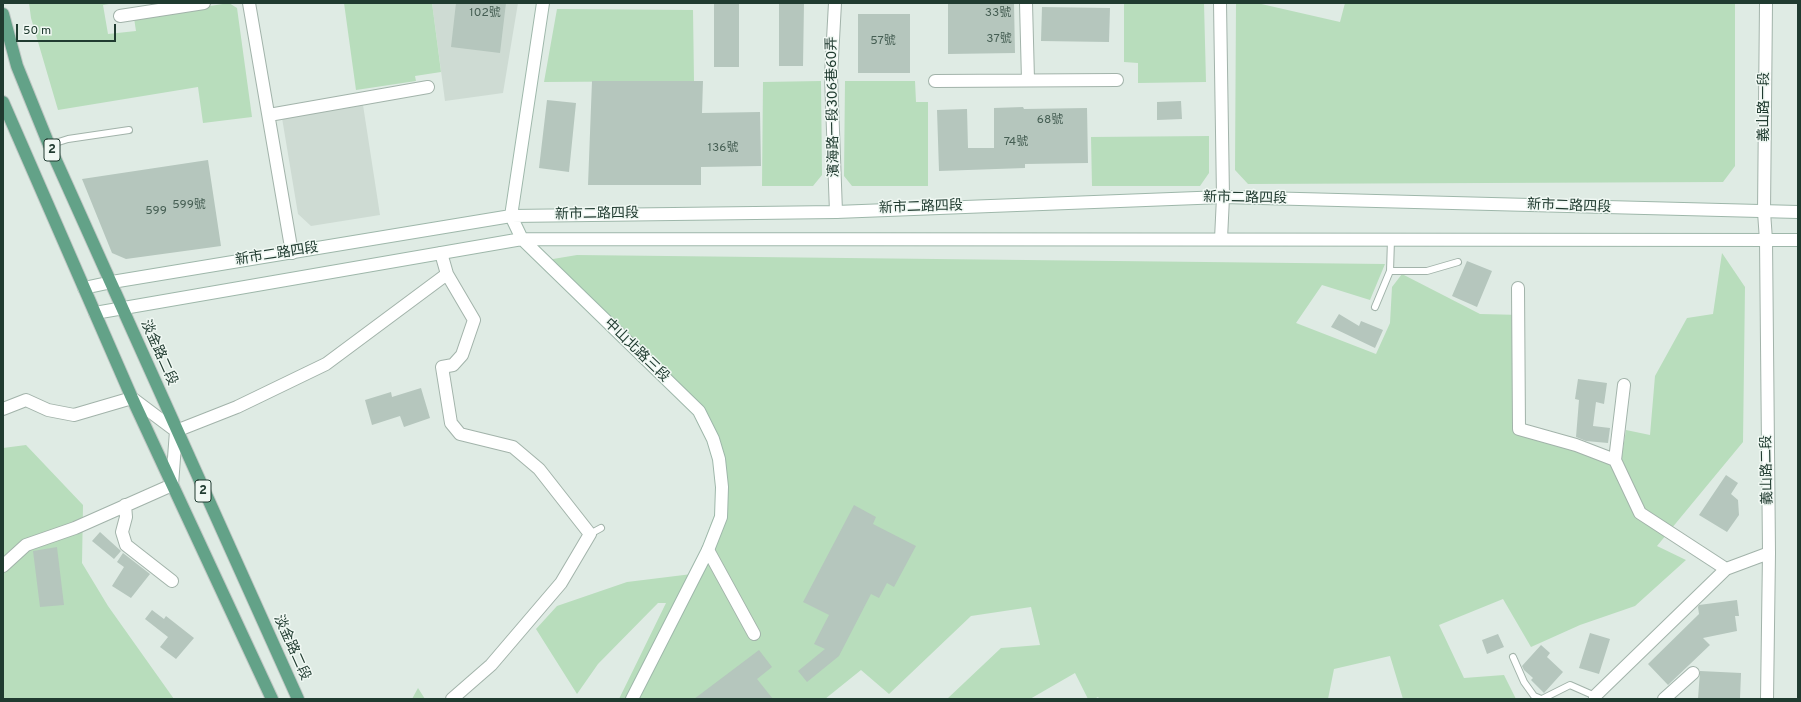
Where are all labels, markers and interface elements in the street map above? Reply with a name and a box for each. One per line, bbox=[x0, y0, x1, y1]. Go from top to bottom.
house number: 102號 bbox=[469, 7, 501, 21]
house number: 33號 bbox=[985, 7, 1011, 21]
scale bar bbox=[18, 16, 118, 42]
text: 50 m bbox=[23, 23, 51, 39]
house number: 37號 bbox=[986, 33, 1012, 47]
house number: 57號 bbox=[870, 35, 896, 49]
street label: 濱海路一段306巷60弄 bbox=[824, 36, 844, 178]
street label: 義山路一段 bbox=[1757, 72, 1773, 142]
house number: 68號 bbox=[1037, 114, 1063, 128]
house number: 74號 bbox=[1004, 136, 1028, 150]
road number: 2 bbox=[44, 139, 60, 161]
house number: 136號 bbox=[708, 142, 738, 156]
street label: 新市二路四段 bbox=[1203, 190, 1287, 208]
street label: 新市二路四段 bbox=[1527, 197, 1611, 217]
street label: 新市二路四段 bbox=[879, 198, 963, 218]
house number: 599號 bbox=[172, 199, 206, 213]
house number: 599 bbox=[145, 205, 167, 219]
street label: 新市二路四段 bbox=[555, 206, 639, 224]
street label: 新市二路四段 bbox=[234, 240, 320, 270]
street label: 中山北路三段 bbox=[600, 316, 672, 386]
street label: 淡金路二段 bbox=[136, 318, 180, 388]
street label: 義山路二段 bbox=[1759, 435, 1777, 505]
road number: 2 bbox=[195, 480, 211, 502]
street label: 淡金路二段 bbox=[269, 613, 313, 683]

